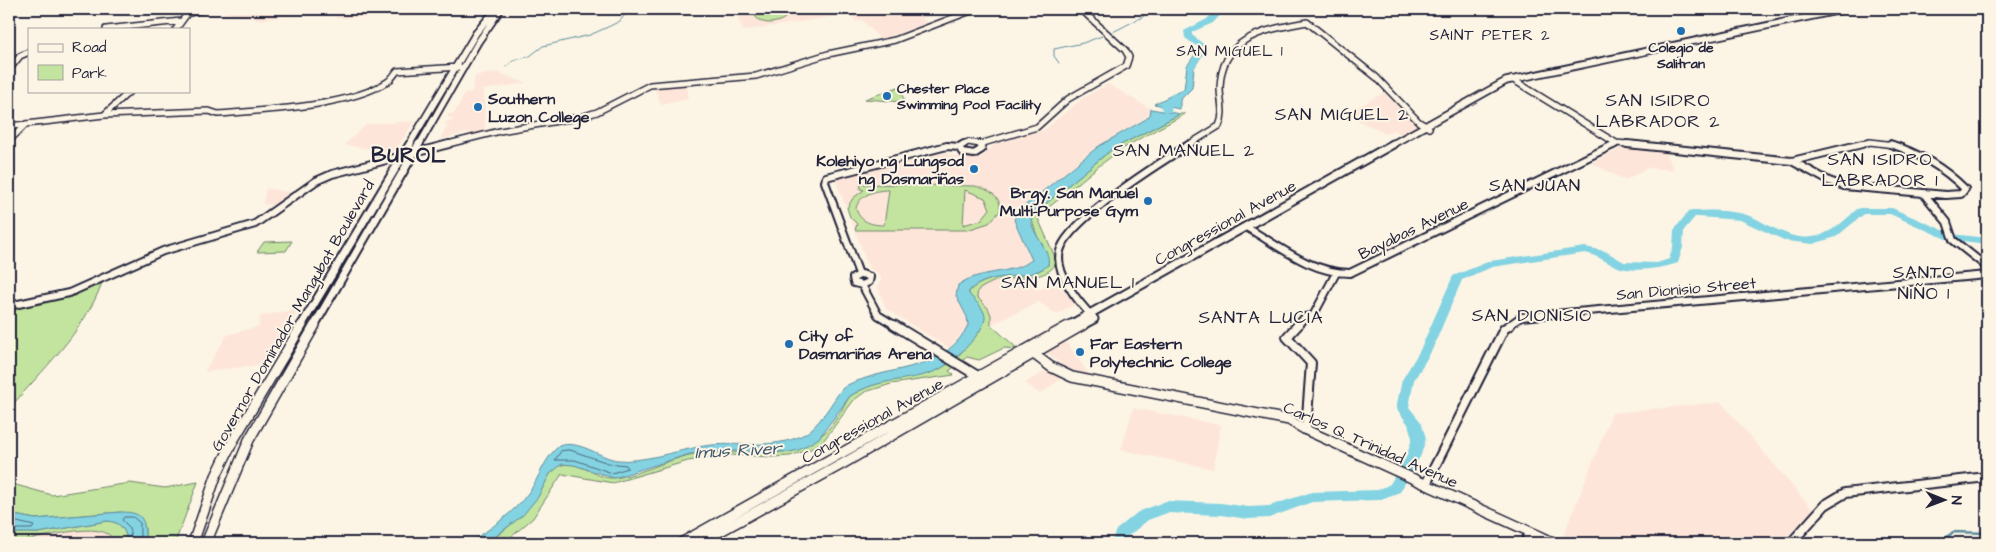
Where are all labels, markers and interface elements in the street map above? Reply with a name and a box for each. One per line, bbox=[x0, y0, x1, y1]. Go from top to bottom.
district label: SAINT PETER 2 bbox=[1429, 25, 1551, 46]
marker: Colegio de Salitran bbox=[1675, 25, 1687, 37]
legend bbox=[28, 28, 190, 92]
text: Road bbox=[72, 37, 107, 58]
place label: Colegio de Salitran bbox=[1648, 38, 1714, 74]
district label: SAN MIGUEL 1 bbox=[1176, 41, 1284, 62]
text: Park bbox=[72, 63, 107, 84]
place label: Chester Place Swimming Pool Facility bbox=[896, 79, 1041, 116]
place label: Southern Luzon College bbox=[487, 88, 590, 130]
district label: SAN ISIDRO LABRADOR 2 bbox=[1595, 88, 1721, 134]
marker: Chester Place Swimming Pool Facility bbox=[881, 90, 893, 102]
marker: Southern Luzon College bbox=[472, 101, 484, 113]
district label: SAN MIGUEL 2 bbox=[1275, 102, 1409, 127]
district label: SAN MANUEL 2 bbox=[1113, 138, 1255, 163]
district label: BUROL bbox=[371, 141, 447, 170]
district label: SAN ISIDRO LABRADOR 1 bbox=[1821, 147, 1939, 193]
place label: Kolehiyo ng Lungsod ng Dasmariñas bbox=[816, 150, 965, 192]
marker: Kolehiyo ng Lungsod ng Dasmariñas bbox=[968, 163, 980, 175]
district label: SAN JUAN bbox=[1489, 173, 1581, 198]
street label: Congressional Avenue bbox=[1151, 175, 1301, 272]
street label: Governor Dominador Mangubat Boulevard bbox=[206, 176, 381, 456]
place label: Brgy. San Manuel Multi-Purpose Gym bbox=[1000, 182, 1139, 223]
street label: Bayabas Avenue bbox=[1355, 193, 1473, 266]
marker: Brgy. San Manuel Multi-Purpose Gym bbox=[1142, 195, 1154, 207]
district label: SANTO NIÑO 1 bbox=[1893, 260, 1955, 306]
district label: SAN MANUEL 1 bbox=[1001, 270, 1135, 295]
street label: San Dionisio Street bbox=[1615, 272, 1757, 306]
district label: SAN DIONISIO bbox=[1472, 303, 1592, 328]
district label: SANTA LUCIA bbox=[1199, 305, 1323, 330]
place label: City of Dasmariñas Arena bbox=[799, 325, 933, 365]
place label: Far Eastern Polytechnic College bbox=[1090, 333, 1232, 375]
marker: City of Dasmariñas Arena bbox=[783, 338, 795, 350]
marker: Far Eastern Polytechnic College bbox=[1074, 346, 1086, 358]
street label: Congressional Avenue bbox=[798, 373, 948, 470]
street label: Carlos Q. Trinidad Avenue bbox=[1280, 396, 1462, 494]
water label: Imus River bbox=[694, 436, 784, 465]
north arrow bbox=[1918, 474, 1968, 524]
text: N bbox=[1946, 496, 1966, 505]

